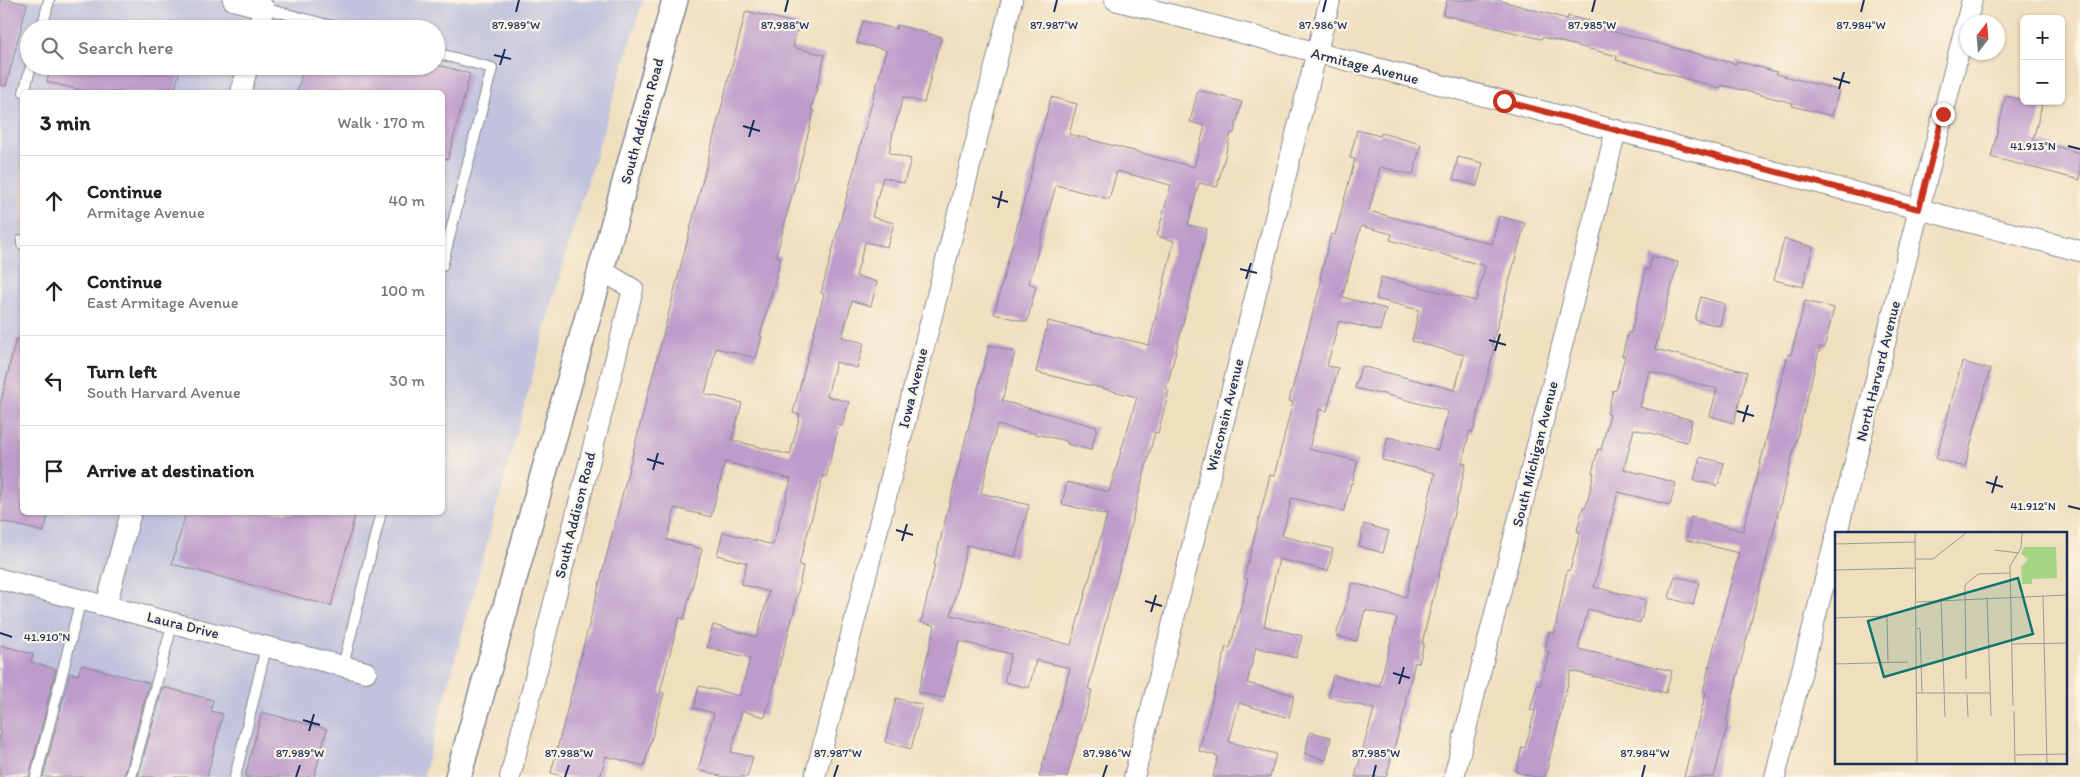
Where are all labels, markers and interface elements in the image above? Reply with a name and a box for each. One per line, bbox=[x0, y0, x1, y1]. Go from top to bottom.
north arrow bbox=[1960, 15, 2005, 60]
map controls bbox=[2020, 15, 2065, 105]
button: + bbox=[2020, 15, 2065, 60]
text: 87.989°W bbox=[492, 18, 540, 32]
text: 87.988°W bbox=[761, 18, 809, 32]
text: 87.987°W bbox=[1030, 18, 1078, 32]
text: 87.986°W bbox=[1299, 18, 1347, 32]
text: 87.985°W bbox=[1568, 18, 1616, 32]
text: 87.984°W bbox=[1836, 18, 1886, 32]
search box bbox=[20, 20, 445, 75]
icon: search bbox=[38, 34, 66, 62]
text: Search here bbox=[78, 36, 173, 59]
street label: Armitage Avenue bbox=[1309, 44, 1421, 88]
street label: South Addison Road bbox=[617, 55, 668, 186]
button: − bbox=[2020, 60, 2065, 105]
route start bbox=[1493, 90, 1516, 113]
route end bbox=[1932, 103, 1955, 126]
text: 3 min bbox=[40, 110, 90, 135]
text: Walk · 170 m bbox=[338, 113, 425, 132]
text: 41.913°N bbox=[2010, 139, 2056, 153]
text: Continue bbox=[87, 180, 162, 203]
icon: ahead bbox=[40, 187, 68, 215]
text: 40 m bbox=[388, 191, 425, 210]
text: Armitage Avenue bbox=[87, 203, 205, 222]
text: Continue bbox=[87, 270, 162, 293]
icon: ahead bbox=[40, 277, 68, 305]
text: 100 m bbox=[381, 281, 425, 300]
text: East Armitage Avenue bbox=[87, 293, 238, 312]
street label: North Harvard Avenue bbox=[1852, 299, 1904, 443]
street label: Iowa Avenue bbox=[894, 346, 932, 430]
street label: Wisconsin Avenue bbox=[1202, 357, 1248, 473]
text: Turn left bbox=[87, 360, 157, 383]
icon: left bbox=[40, 367, 68, 395]
text: 30 m bbox=[389, 371, 425, 390]
street label: South Michigan Avenue bbox=[1508, 379, 1562, 529]
text: South Harvard Avenue bbox=[87, 383, 241, 402]
street label: South Addison Road bbox=[551, 449, 600, 580]
icon: arrive bbox=[40, 457, 68, 485]
text: Arrive at destination bbox=[87, 459, 254, 482]
text: 41.912°N bbox=[2010, 499, 2056, 513]
inset map bbox=[1835, 532, 2068, 764]
street label: Laura Drive bbox=[145, 607, 221, 643]
text: 41.910°N bbox=[24, 630, 70, 644]
text: 87.989°W bbox=[276, 746, 324, 760]
text: 87.988°W bbox=[545, 746, 593, 760]
text: 87.987°W bbox=[814, 746, 862, 760]
text: 87.986°W bbox=[1083, 746, 1131, 760]
text: 87.985°W bbox=[1352, 746, 1400, 760]
text: 87.984°W bbox=[1620, 746, 1670, 760]

